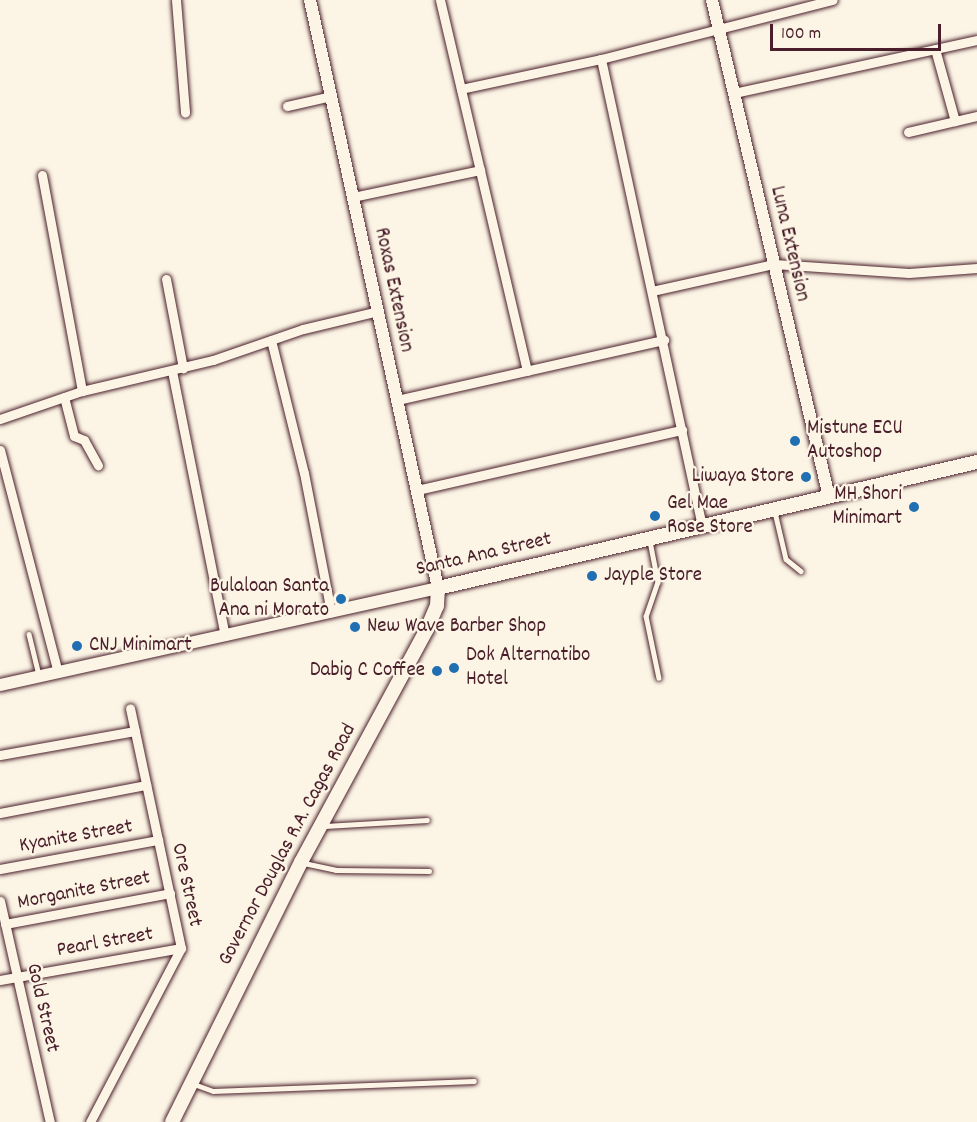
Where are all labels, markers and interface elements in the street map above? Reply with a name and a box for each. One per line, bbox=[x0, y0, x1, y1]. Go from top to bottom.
scale bar bbox=[773, 12, 944, 50]
text: 100 m bbox=[781, 22, 821, 47]
street label: Luna Extension bbox=[763, 184, 815, 304]
street label: Roxas Extension bbox=[368, 225, 418, 355]
place label: Mistune ECU Autoshop bbox=[807, 416, 903, 466]
marker: Mistune ECU Autoshop bbox=[788, 434, 802, 448]
place label: Liwaya Store bbox=[692, 464, 794, 490]
marker: Liwaya Store bbox=[799, 470, 813, 484]
place label: MH Shori Minimart bbox=[832, 482, 902, 532]
place label: Gel Mae Rose Store bbox=[667, 491, 753, 541]
marker: MH Shori Minimart bbox=[907, 500, 921, 514]
marker: Gel Mae Rose Store bbox=[648, 509, 662, 523]
street label: Santa Ana Street bbox=[414, 527, 554, 583]
place label: Jayple Store bbox=[604, 563, 702, 589]
marker: Jayple Store bbox=[585, 569, 599, 583]
place label: Bulaloan Santa Ana ni Morato bbox=[210, 574, 329, 624]
marker: Bulaloan Santa Ana ni Morato bbox=[334, 592, 348, 606]
place label: New Wave Barber Shop bbox=[367, 614, 546, 640]
marker: New Wave Barber Shop bbox=[348, 620, 362, 634]
place label: CNJ Minimart bbox=[89, 633, 192, 659]
marker: CNJ Minimart bbox=[70, 639, 84, 653]
place label: Dok Alternatibo Hotel bbox=[466, 643, 590, 693]
place label: Dabig C Coffee bbox=[310, 658, 425, 684]
marker: Dok Alternatibo Hotel bbox=[447, 661, 461, 675]
marker: Dabig C Coffee bbox=[430, 664, 444, 678]
street label: Governor Douglas R.A. Cagas Road bbox=[214, 720, 362, 970]
street label: Kyanite Street bbox=[17, 815, 135, 859]
street label: Ore Street bbox=[165, 841, 207, 929]
street label: Morganite Street bbox=[15, 866, 153, 916]
street label: Pearl Street bbox=[55, 922, 155, 964]
street label: Gold Street bbox=[20, 961, 64, 1055]

